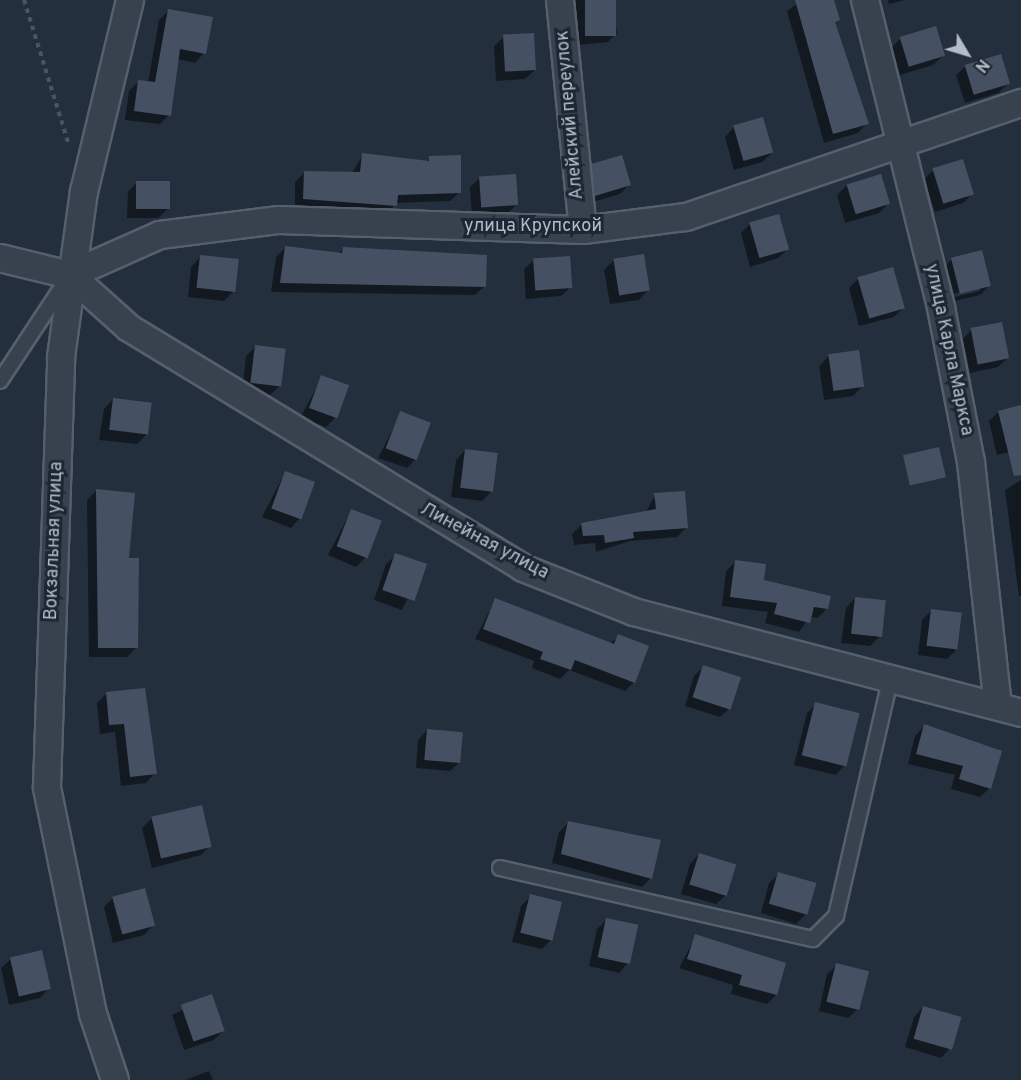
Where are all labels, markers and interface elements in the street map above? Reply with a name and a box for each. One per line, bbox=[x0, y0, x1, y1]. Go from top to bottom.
north arrow bbox=[937, 24, 997, 84]
street label: Алейский переулок bbox=[553, 29, 589, 201]
text: N bbox=[970, 54, 993, 76]
street label: улица Крупской bbox=[464, 216, 602, 238]
street label: улица Карла Маркса bbox=[919, 262, 977, 438]
street label: Вокзальная улица bbox=[41, 461, 69, 621]
street label: Линейная улица bbox=[416, 499, 552, 585]

